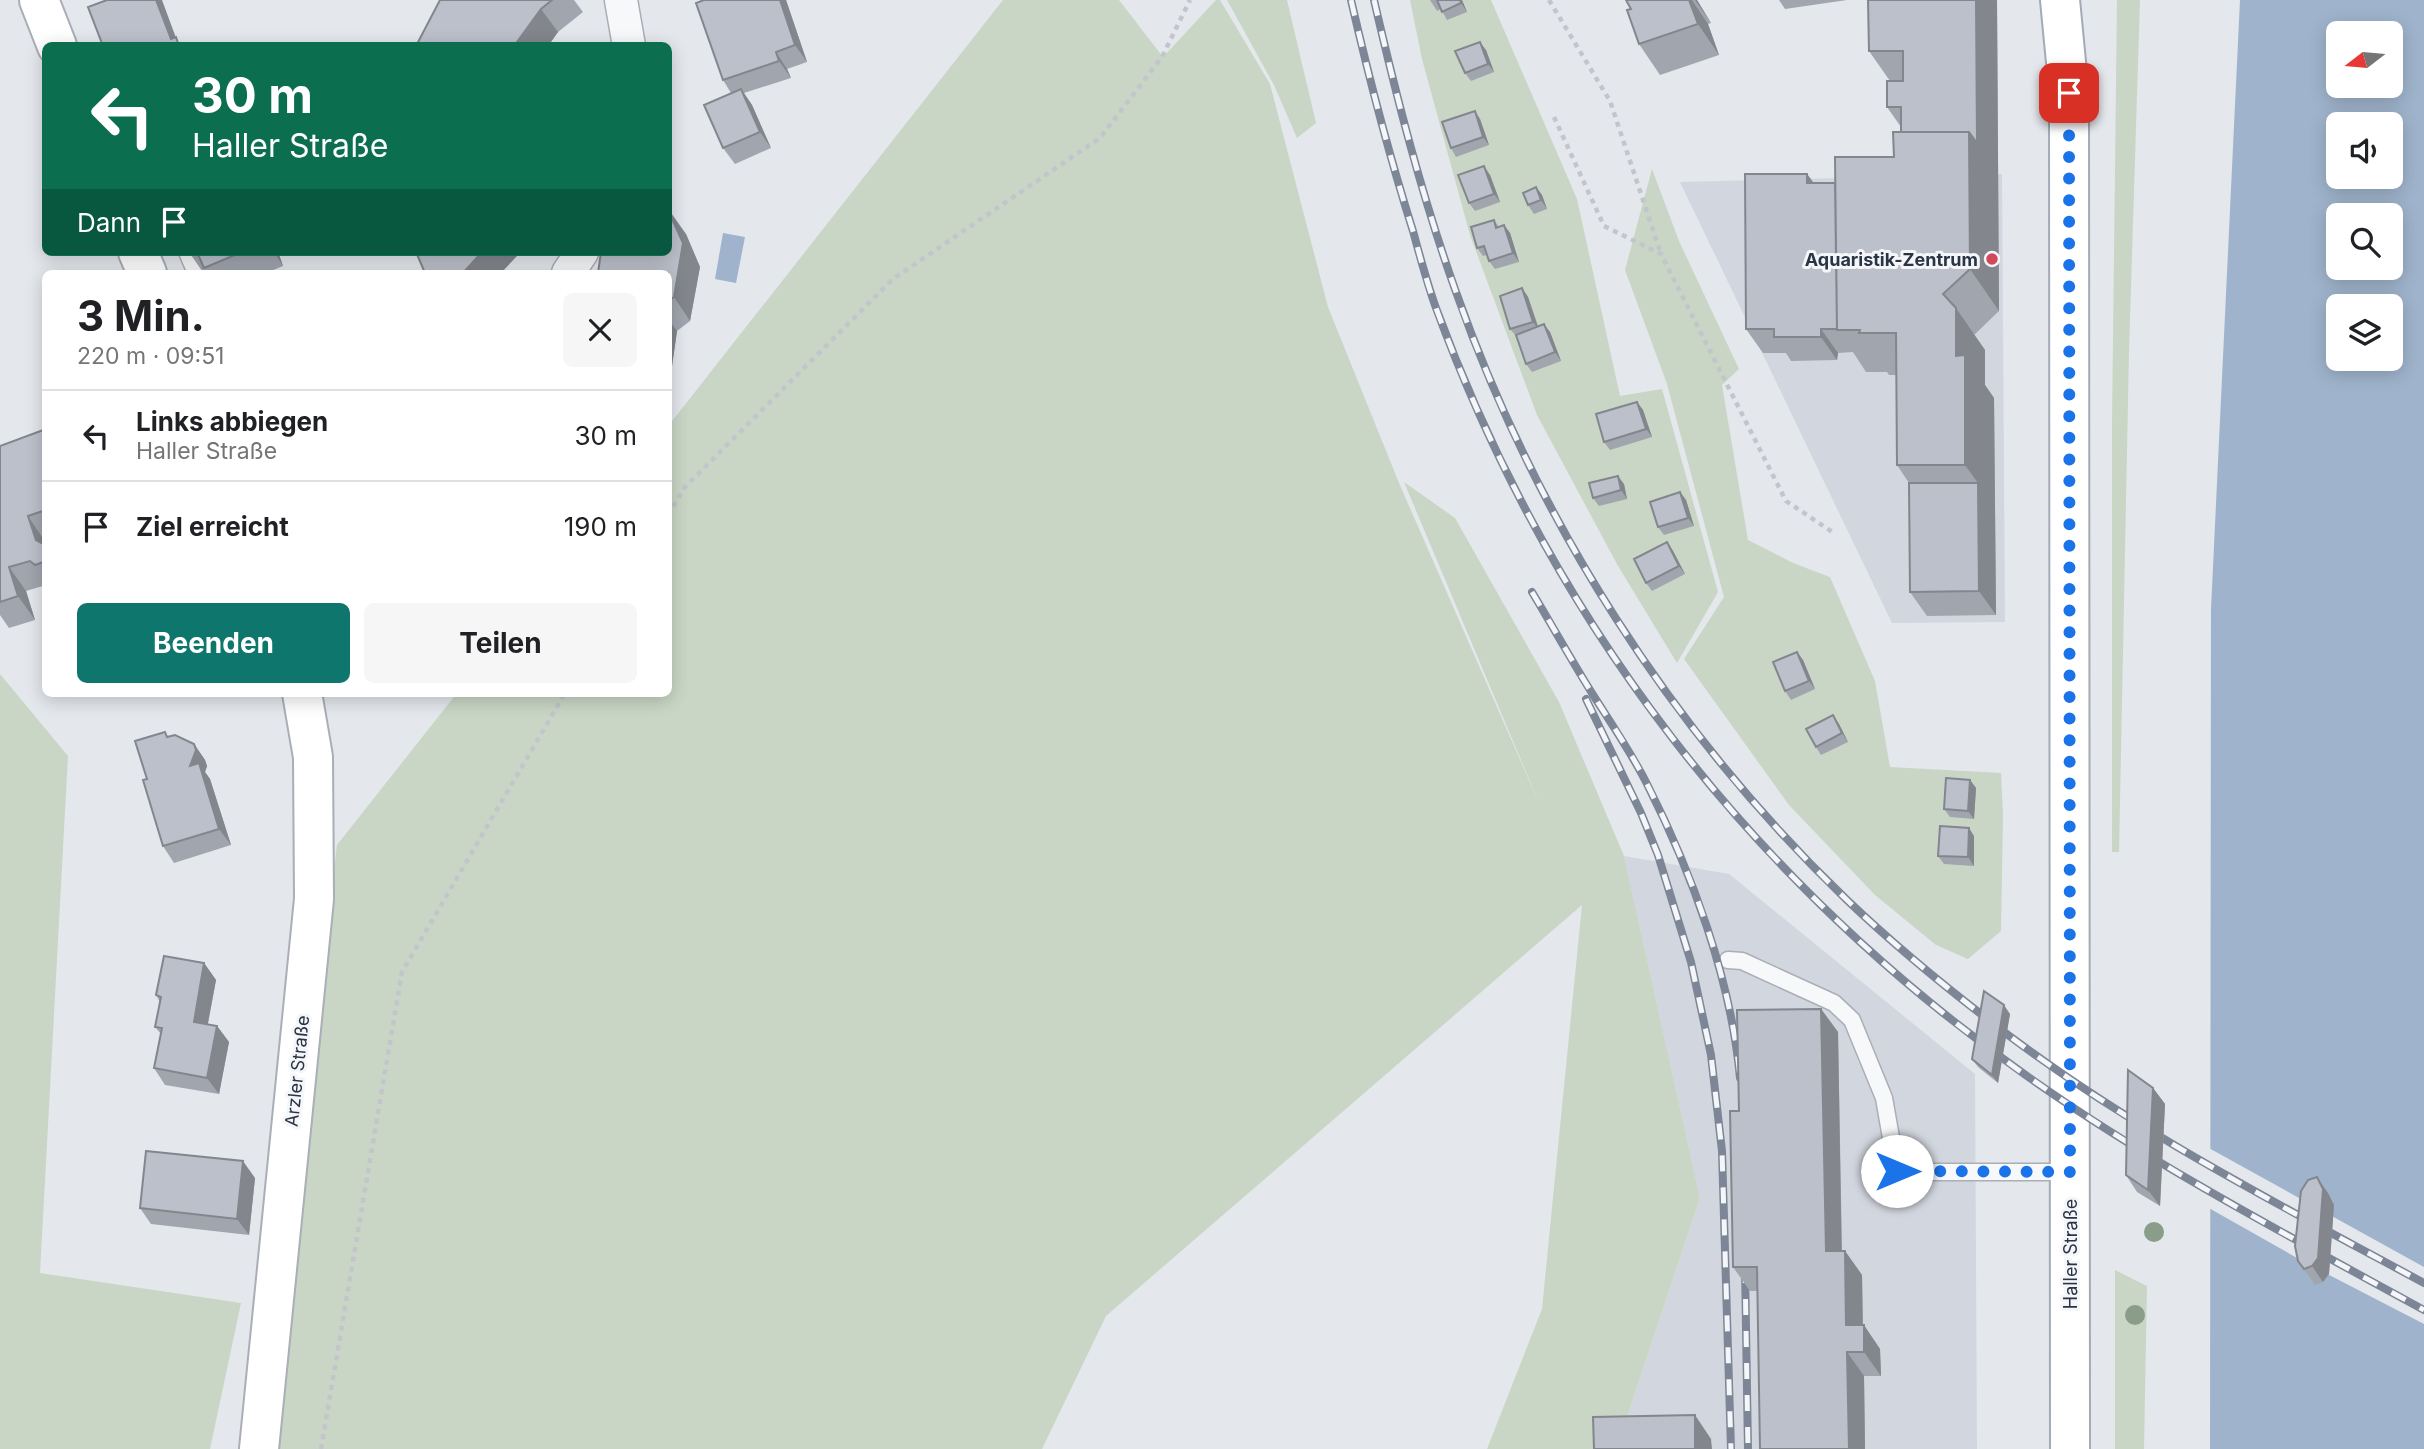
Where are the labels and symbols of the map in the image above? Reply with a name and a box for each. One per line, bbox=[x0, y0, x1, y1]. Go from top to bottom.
north arrow bbox=[2326, 21, 2403, 98]
pin bbox=[2039, 63, 2099, 123]
place label: Aquaristik-Zentrum bbox=[1805, 249, 1978, 270]
marker: Aquaristik-Zentrum bbox=[1984, 251, 2000, 267]
street label: Arzler Straße bbox=[281, 1014, 313, 1128]
position arrow bbox=[1860, 1134, 1934, 1208]
street label: Haller Straße bbox=[2060, 1199, 2081, 1309]

